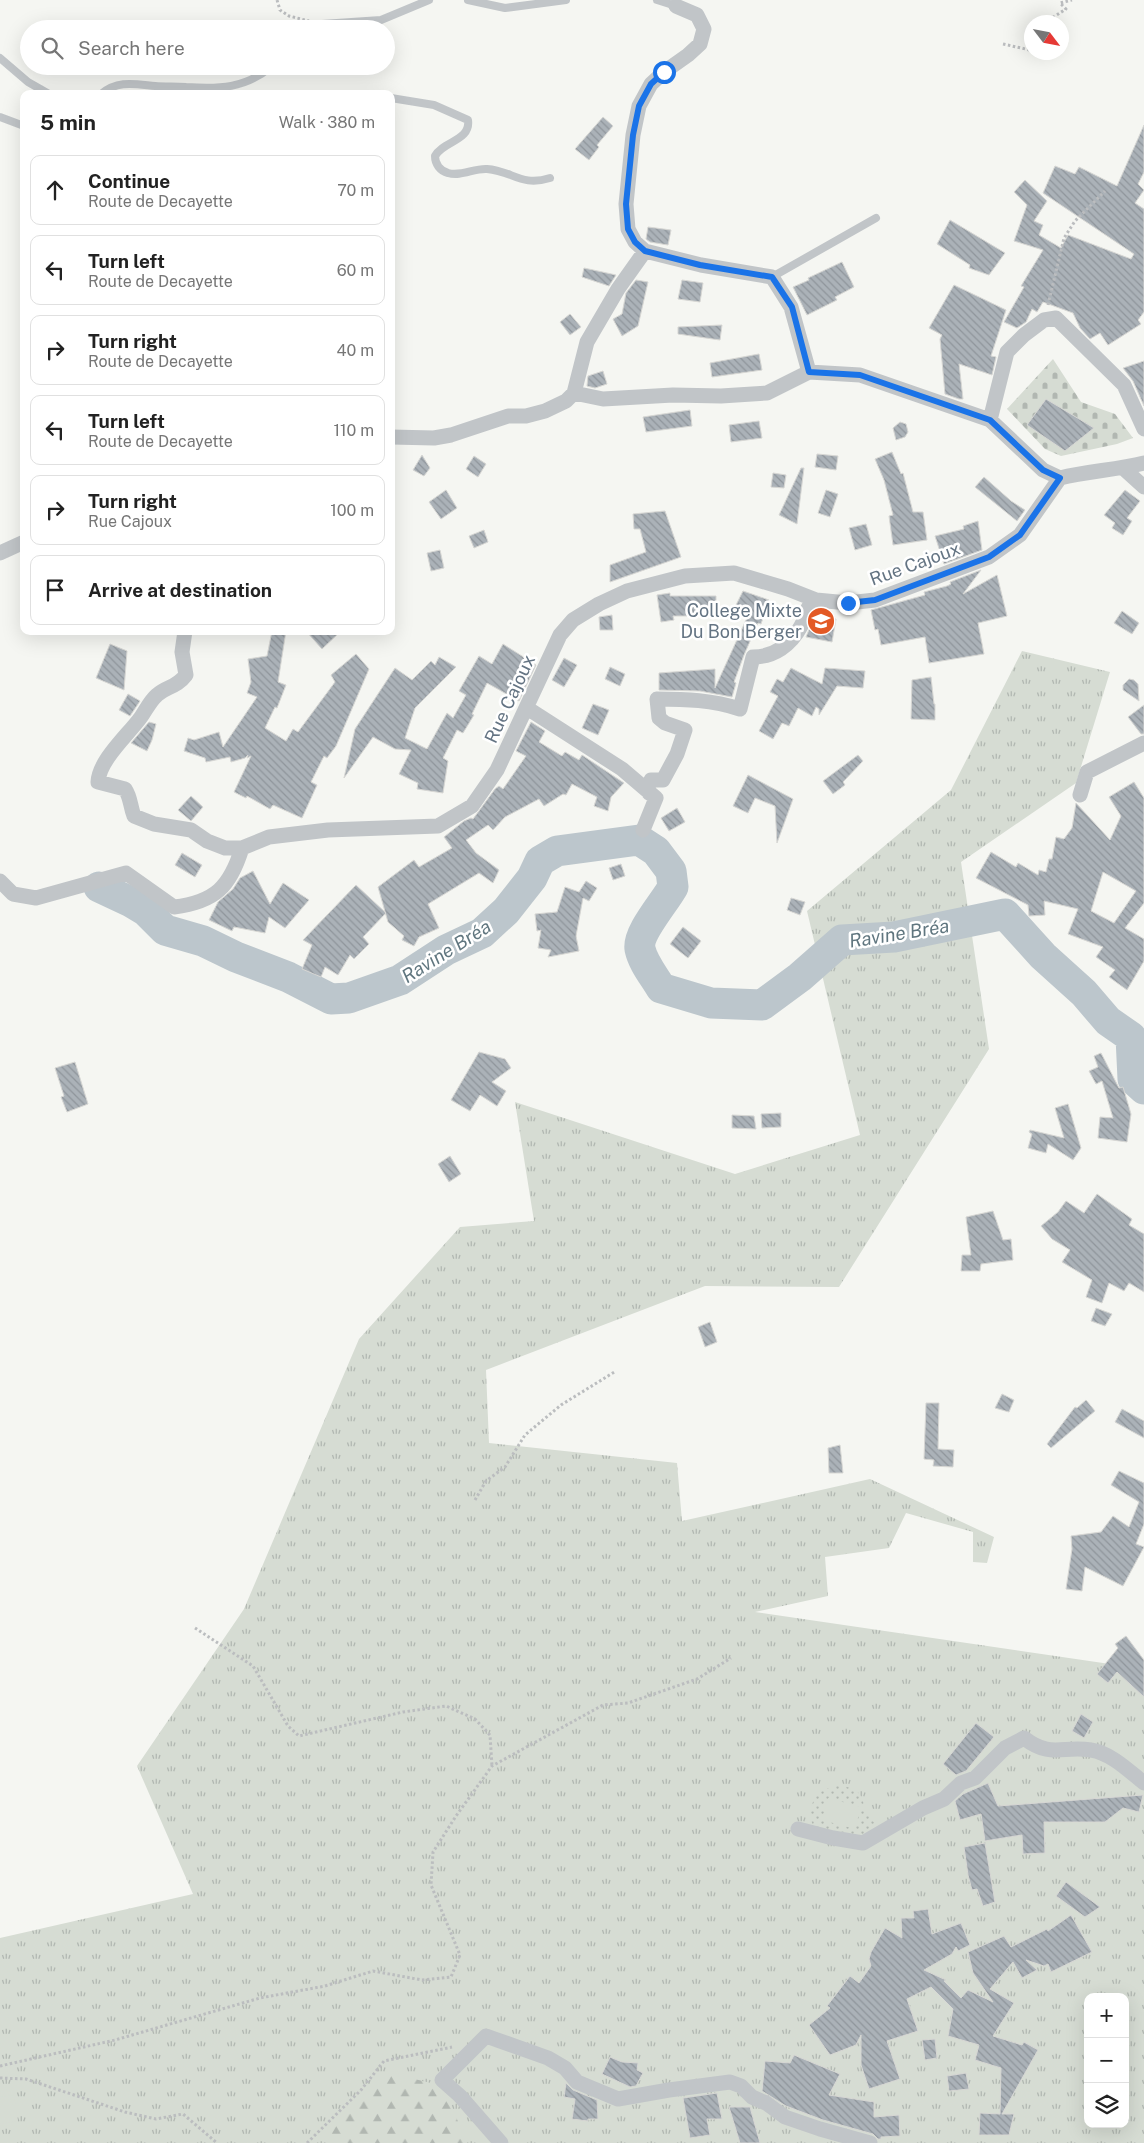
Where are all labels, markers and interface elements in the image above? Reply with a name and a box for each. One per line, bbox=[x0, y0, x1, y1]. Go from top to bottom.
north arrow bbox=[1024, 15, 1069, 60]
search box bbox=[20, 20, 395, 75]
icon: search bbox=[38, 34, 66, 62]
text: Search here bbox=[78, 37, 185, 59]
route start bbox=[653, 61, 676, 84]
text: 5 min bbox=[40, 110, 96, 135]
text: Walk · 380 m bbox=[279, 113, 375, 132]
text: Continue bbox=[88, 170, 170, 192]
icon: ahead bbox=[41, 176, 69, 204]
text: 70 m bbox=[337, 181, 374, 200]
text: Route de Decayette bbox=[88, 192, 233, 211]
text: Turn left bbox=[88, 250, 165, 272]
icon: left bbox=[41, 256, 69, 284]
text: 60 m bbox=[337, 261, 374, 280]
text: Route de Decayette bbox=[88, 272, 233, 291]
text: Turn right bbox=[88, 330, 177, 352]
icon: right bbox=[41, 336, 69, 364]
text: 40 m bbox=[336, 341, 374, 360]
text: Route de Decayette bbox=[88, 352, 233, 371]
text: Turn left bbox=[88, 410, 165, 432]
icon: left bbox=[41, 416, 69, 444]
text: 110 m bbox=[333, 421, 374, 440]
text: Route de Decayette bbox=[88, 432, 233, 451]
text: Turn right bbox=[88, 490, 177, 512]
icon: right bbox=[41, 496, 69, 524]
text: 100 m bbox=[330, 501, 374, 520]
text: Rue Cajoux bbox=[88, 512, 172, 531]
street label: Rue Cajoux bbox=[867, 537, 963, 590]
icon: arrive bbox=[41, 576, 69, 604]
text: Arrive at destination bbox=[88, 579, 272, 601]
route end bbox=[837, 592, 860, 615]
place label: College Mixte Du Bon Berger bbox=[680, 600, 802, 642]
school or university icon: College Mixte Du Bon Berger bbox=[806, 606, 836, 636]
street label: Rue Cajoux bbox=[480, 651, 539, 746]
water label: Ravine Bréa bbox=[847, 914, 951, 952]
water label: Ravine Bréa bbox=[397, 915, 495, 987]
map controls bbox=[1084, 1993, 1129, 2128]
button: + bbox=[1084, 1993, 1129, 2038]
button: − bbox=[1084, 2038, 1129, 2083]
button: layers bbox=[1084, 2083, 1129, 2128]

